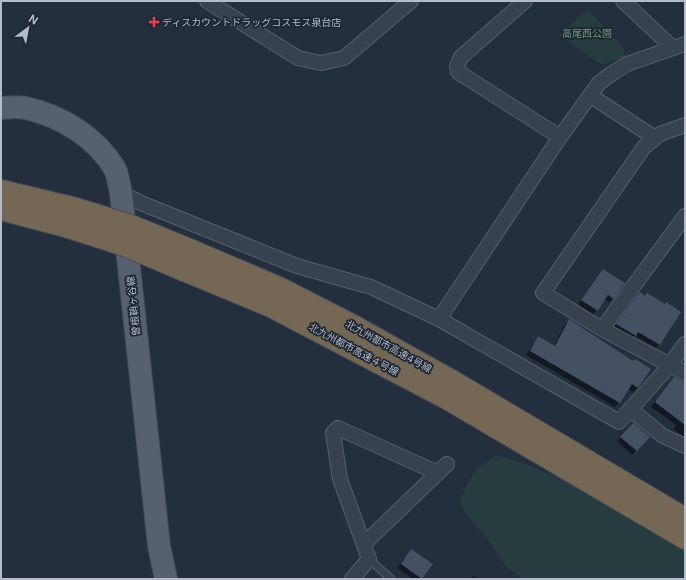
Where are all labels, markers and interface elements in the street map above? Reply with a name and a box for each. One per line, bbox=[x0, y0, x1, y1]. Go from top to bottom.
north arrow bbox=[8, 8, 48, 48]
text: N bbox=[26, 11, 41, 28]
place label: ディスカウントドラッグコスモス泉台店 bbox=[162, 16, 341, 28]
marker: ディスカウントドラッグコスモス泉台店 bbox=[149, 17, 159, 27]
park label: 高尾西公園 bbox=[562, 27, 612, 39]
street label: 曽根鞘ヶ谷線 bbox=[124, 276, 142, 336]
street label: 北九州都市高速4号線 bbox=[344, 317, 434, 375]
street label: 北九州都市高速４号線 bbox=[307, 320, 401, 378]

